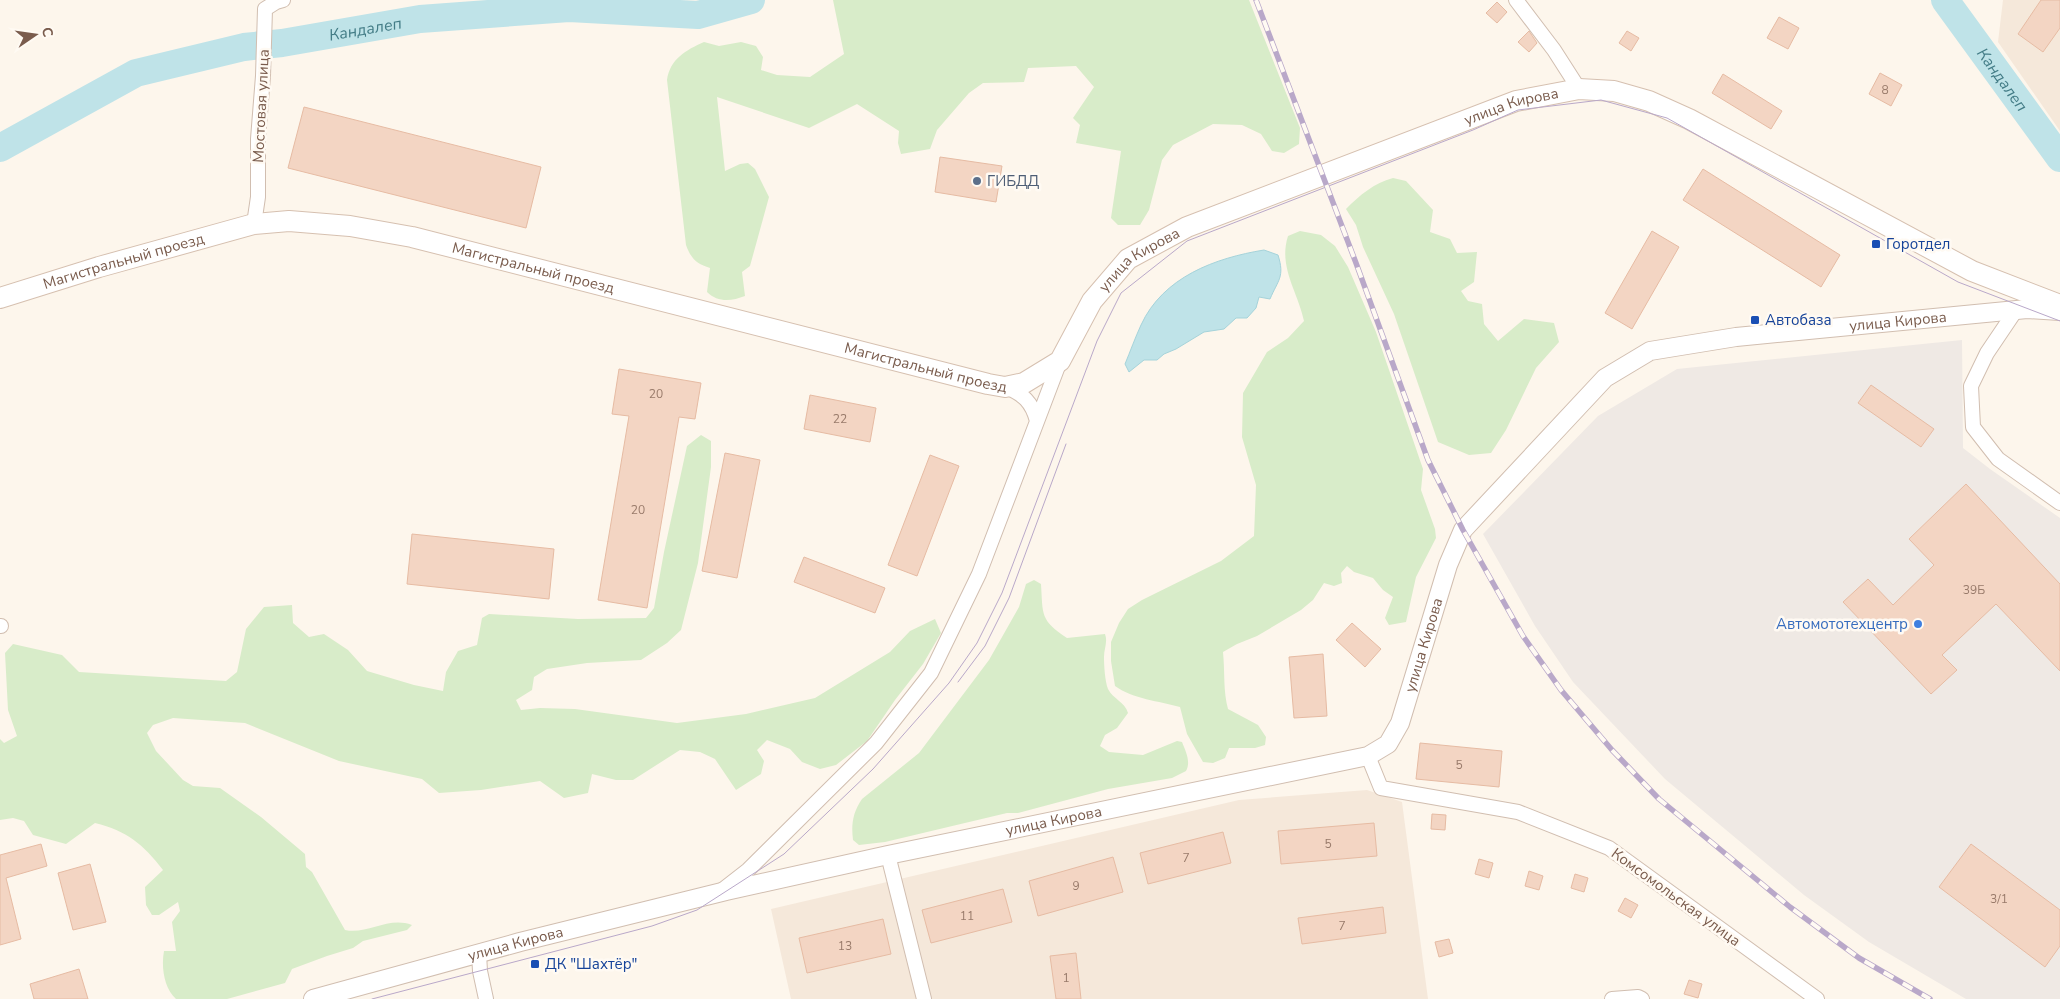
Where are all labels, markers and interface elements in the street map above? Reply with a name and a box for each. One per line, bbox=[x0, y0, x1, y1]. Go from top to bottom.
north arrow bbox=[10, 10, 60, 60]
water label: Кандалеп bbox=[327, 12, 403, 47]
text: С bbox=[37, 25, 58, 39]
water label: Кандалеп bbox=[1971, 44, 2032, 116]
street label: Мостовая улица bbox=[248, 49, 274, 163]
house number: 8 bbox=[1881, 82, 1889, 98]
street label: улица Кирова bbox=[1461, 83, 1560, 130]
place label: ГИБДД bbox=[987, 171, 1040, 191]
marker: ГИБДД bbox=[971, 175, 983, 187]
street label: улица Кирова bbox=[1094, 223, 1183, 296]
street label: Магистральный проезд bbox=[40, 228, 207, 294]
place label: Горотдел bbox=[1886, 234, 1950, 254]
street label: Магистральный проезд bbox=[450, 238, 617, 298]
marker: Горотдел bbox=[1870, 238, 1882, 250]
street label: улица Кирова bbox=[1848, 307, 1948, 336]
place label: Автобаза bbox=[1765, 310, 1832, 330]
marker: Автобаза bbox=[1749, 314, 1761, 326]
street label: Магистральный проезд bbox=[842, 338, 1009, 397]
house number: 20 bbox=[649, 386, 663, 402]
house number: 22 bbox=[833, 411, 847, 427]
house number: 20 bbox=[631, 502, 645, 518]
house number: 39Б bbox=[1963, 582, 1985, 598]
street label: улица Кирова bbox=[1400, 595, 1447, 695]
place label: Автомототехцентр bbox=[1776, 614, 1908, 634]
marker: Автомототехцентр bbox=[1912, 618, 1924, 630]
house number: 5 bbox=[1455, 757, 1463, 773]
street label: улица Кирова bbox=[1004, 801, 1104, 841]
house number: 5 bbox=[1324, 836, 1332, 852]
street label: Комсомольская улица bbox=[1607, 843, 1745, 951]
house number: 7 bbox=[1182, 850, 1190, 866]
house number: 9 bbox=[1072, 878, 1080, 894]
house number: 3/1 bbox=[1990, 891, 2008, 907]
house number: 11 bbox=[960, 908, 974, 924]
house number: 7 bbox=[1338, 918, 1346, 934]
street label: улица Кирова bbox=[466, 922, 565, 966]
house number: 13 bbox=[838, 938, 852, 954]
place label: ДК "Шахтёр" bbox=[545, 954, 637, 974]
marker: ДК "Шахтёр" bbox=[529, 958, 541, 970]
house number: 1 bbox=[1062, 970, 1070, 986]

